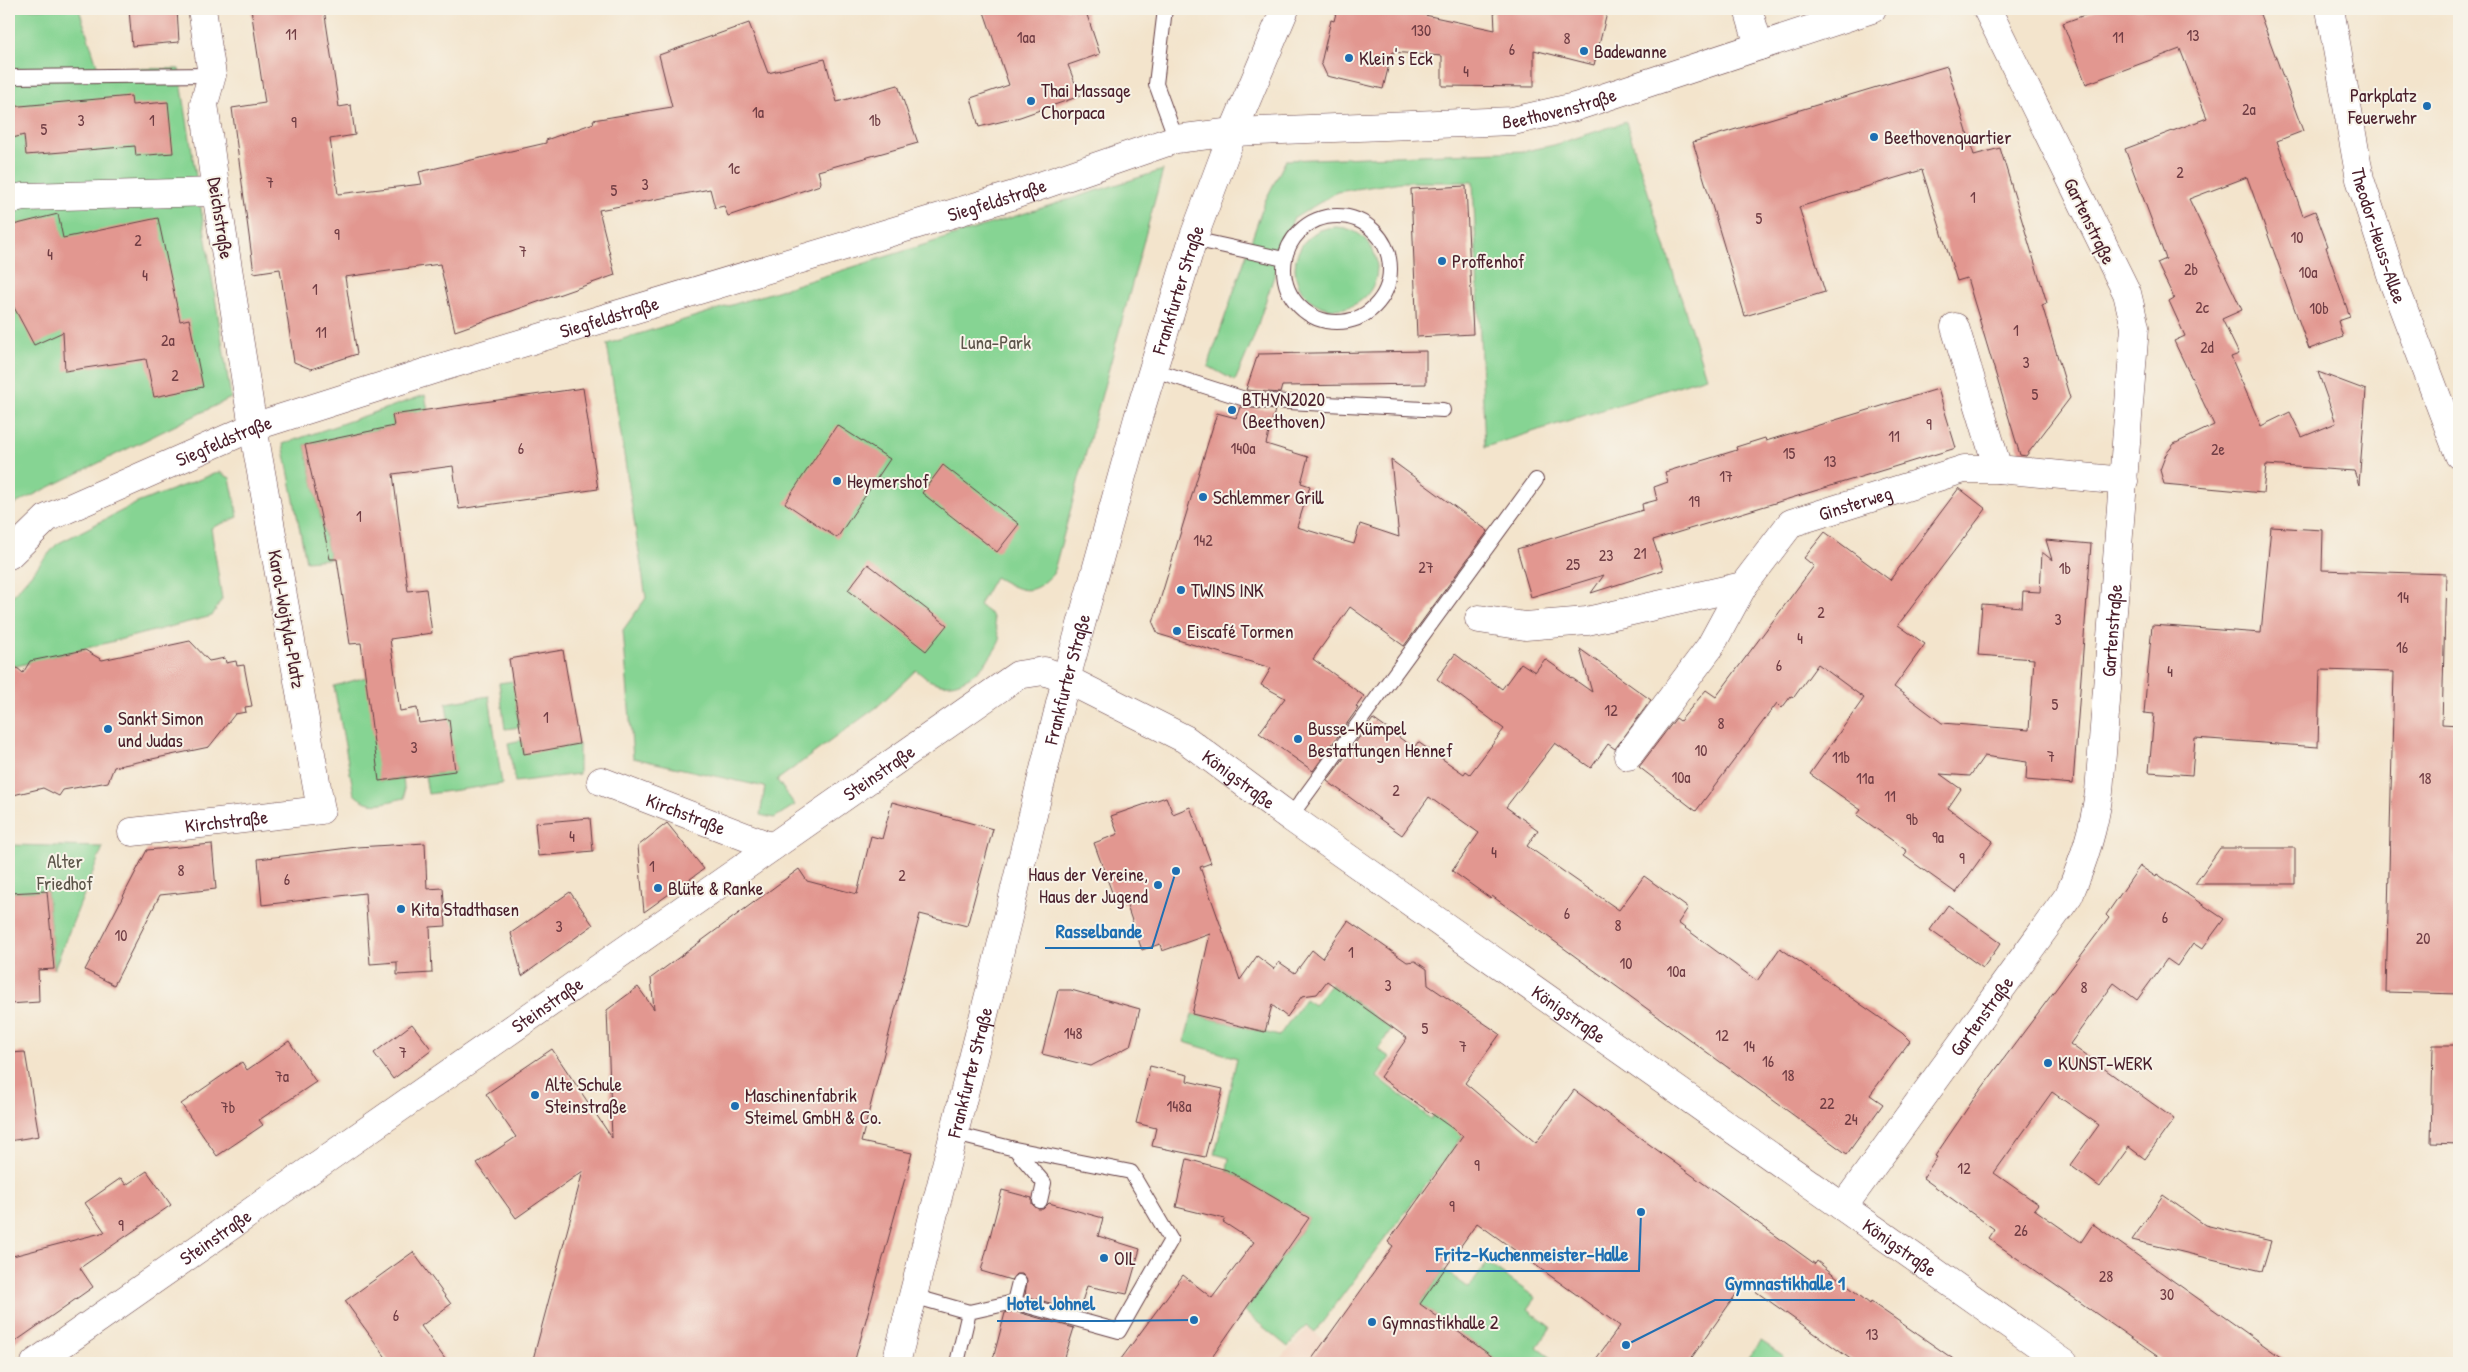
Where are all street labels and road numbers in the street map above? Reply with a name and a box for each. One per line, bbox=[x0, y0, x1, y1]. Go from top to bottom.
street label: Beethovenstraße bbox=[1502, 81, 1620, 134]
street label: Theodor-Heuss-Allee bbox=[2345, 166, 2413, 307]
street label: Siegfeldstraße bbox=[944, 172, 1050, 227]
street label: Gartenstraße bbox=[2058, 174, 2122, 269]
street label: Deichstraße bbox=[202, 175, 240, 261]
street label: Frankfurter Straße bbox=[1145, 221, 1210, 358]
street label: Siegfeldstraße bbox=[556, 290, 662, 344]
street label: Siegfeldstraße bbox=[172, 409, 275, 473]
street label: Ginsterweg bbox=[1815, 479, 1895, 527]
street label: Karol-Wojtyla-Platz bbox=[262, 548, 312, 690]
street label: Gartenstraße bbox=[2095, 583, 2128, 678]
street label: Frankfurter Straße bbox=[1037, 611, 1096, 748]
street label: Steinstraße bbox=[838, 738, 920, 807]
street label: Königstraße bbox=[1197, 743, 1281, 815]
street label: Kirchstraße bbox=[642, 787, 730, 841]
street label: Kirchstraße bbox=[184, 803, 270, 839]
street label: Steinstraße bbox=[506, 970, 588, 1039]
street label: Gartenstraße bbox=[1944, 970, 2019, 1061]
street label: Königstraße bbox=[1527, 979, 1612, 1049]
street label: Frankfurter Straße bbox=[940, 1004, 999, 1141]
street label: Steinstraße bbox=[174, 1202, 257, 1271]
street label: Königstraße bbox=[1858, 1212, 1943, 1283]

